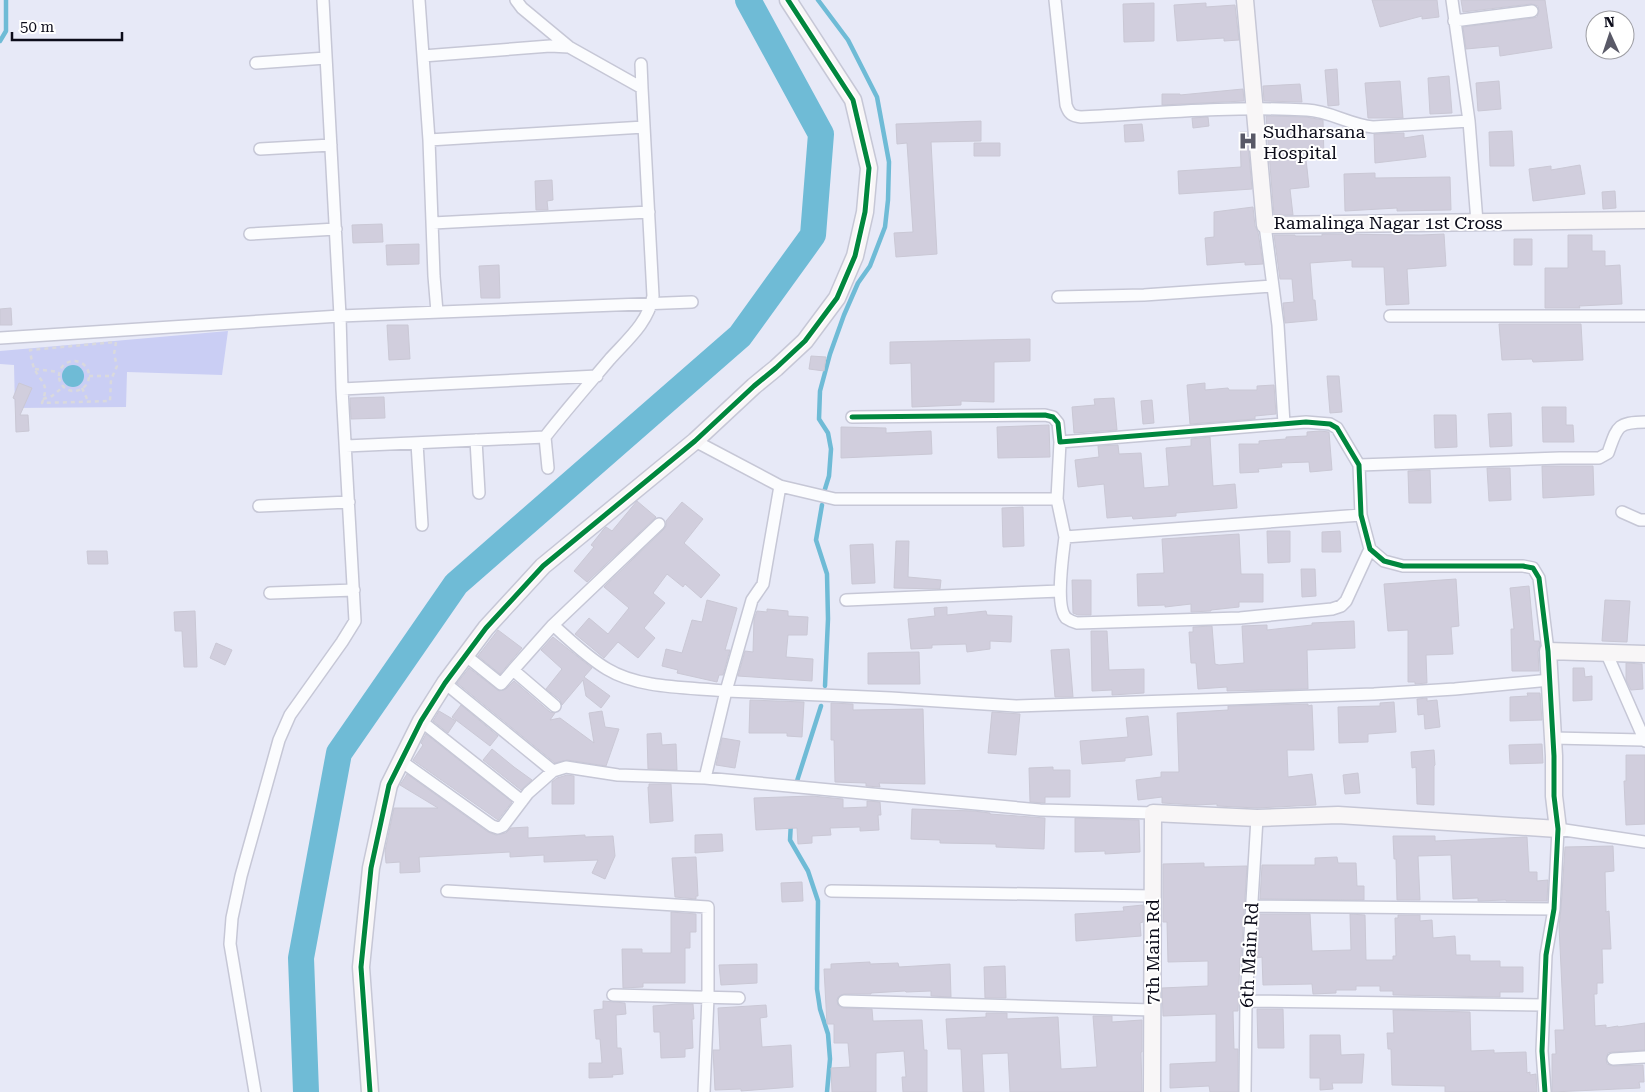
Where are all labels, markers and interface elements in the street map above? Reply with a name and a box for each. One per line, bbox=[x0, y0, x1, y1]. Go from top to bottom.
scale bar bbox=[12, 10, 122, 42]
north arrow bbox=[1585, 10, 1635, 60]
text: N bbox=[1604, 14, 1615, 30]
text: 50 m bbox=[20, 18, 55, 36]
place label: Sudharsana Hospital bbox=[1263, 121, 1366, 163]
hospital icon: Sudharsana Hospital bbox=[1237, 130, 1259, 152]
street label: Ramalinga Nagar 1st Cross bbox=[1273, 212, 1503, 233]
street label: 7th Main Rd bbox=[1142, 899, 1163, 1005]
street label: 6th Main Rd bbox=[1236, 901, 1262, 1008]

